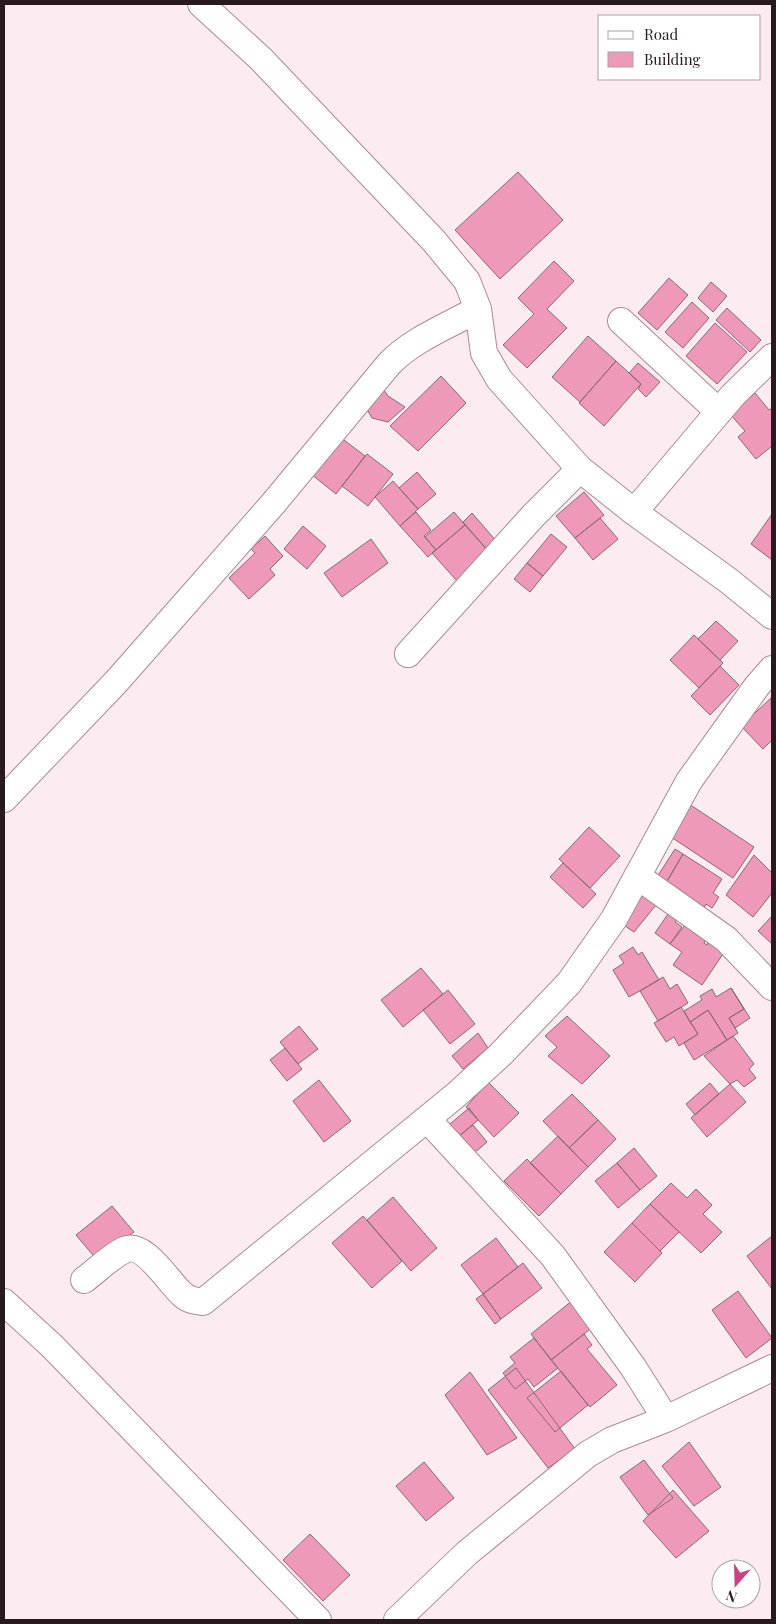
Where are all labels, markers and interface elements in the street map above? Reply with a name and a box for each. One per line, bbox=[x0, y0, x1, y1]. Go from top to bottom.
legend bbox=[598, 15, 761, 80]
text: Road bbox=[644, 24, 678, 44]
text: Building bbox=[644, 49, 701, 69]
north arrow bbox=[711, 1559, 761, 1609]
text: N bbox=[723, 1586, 739, 1607]

